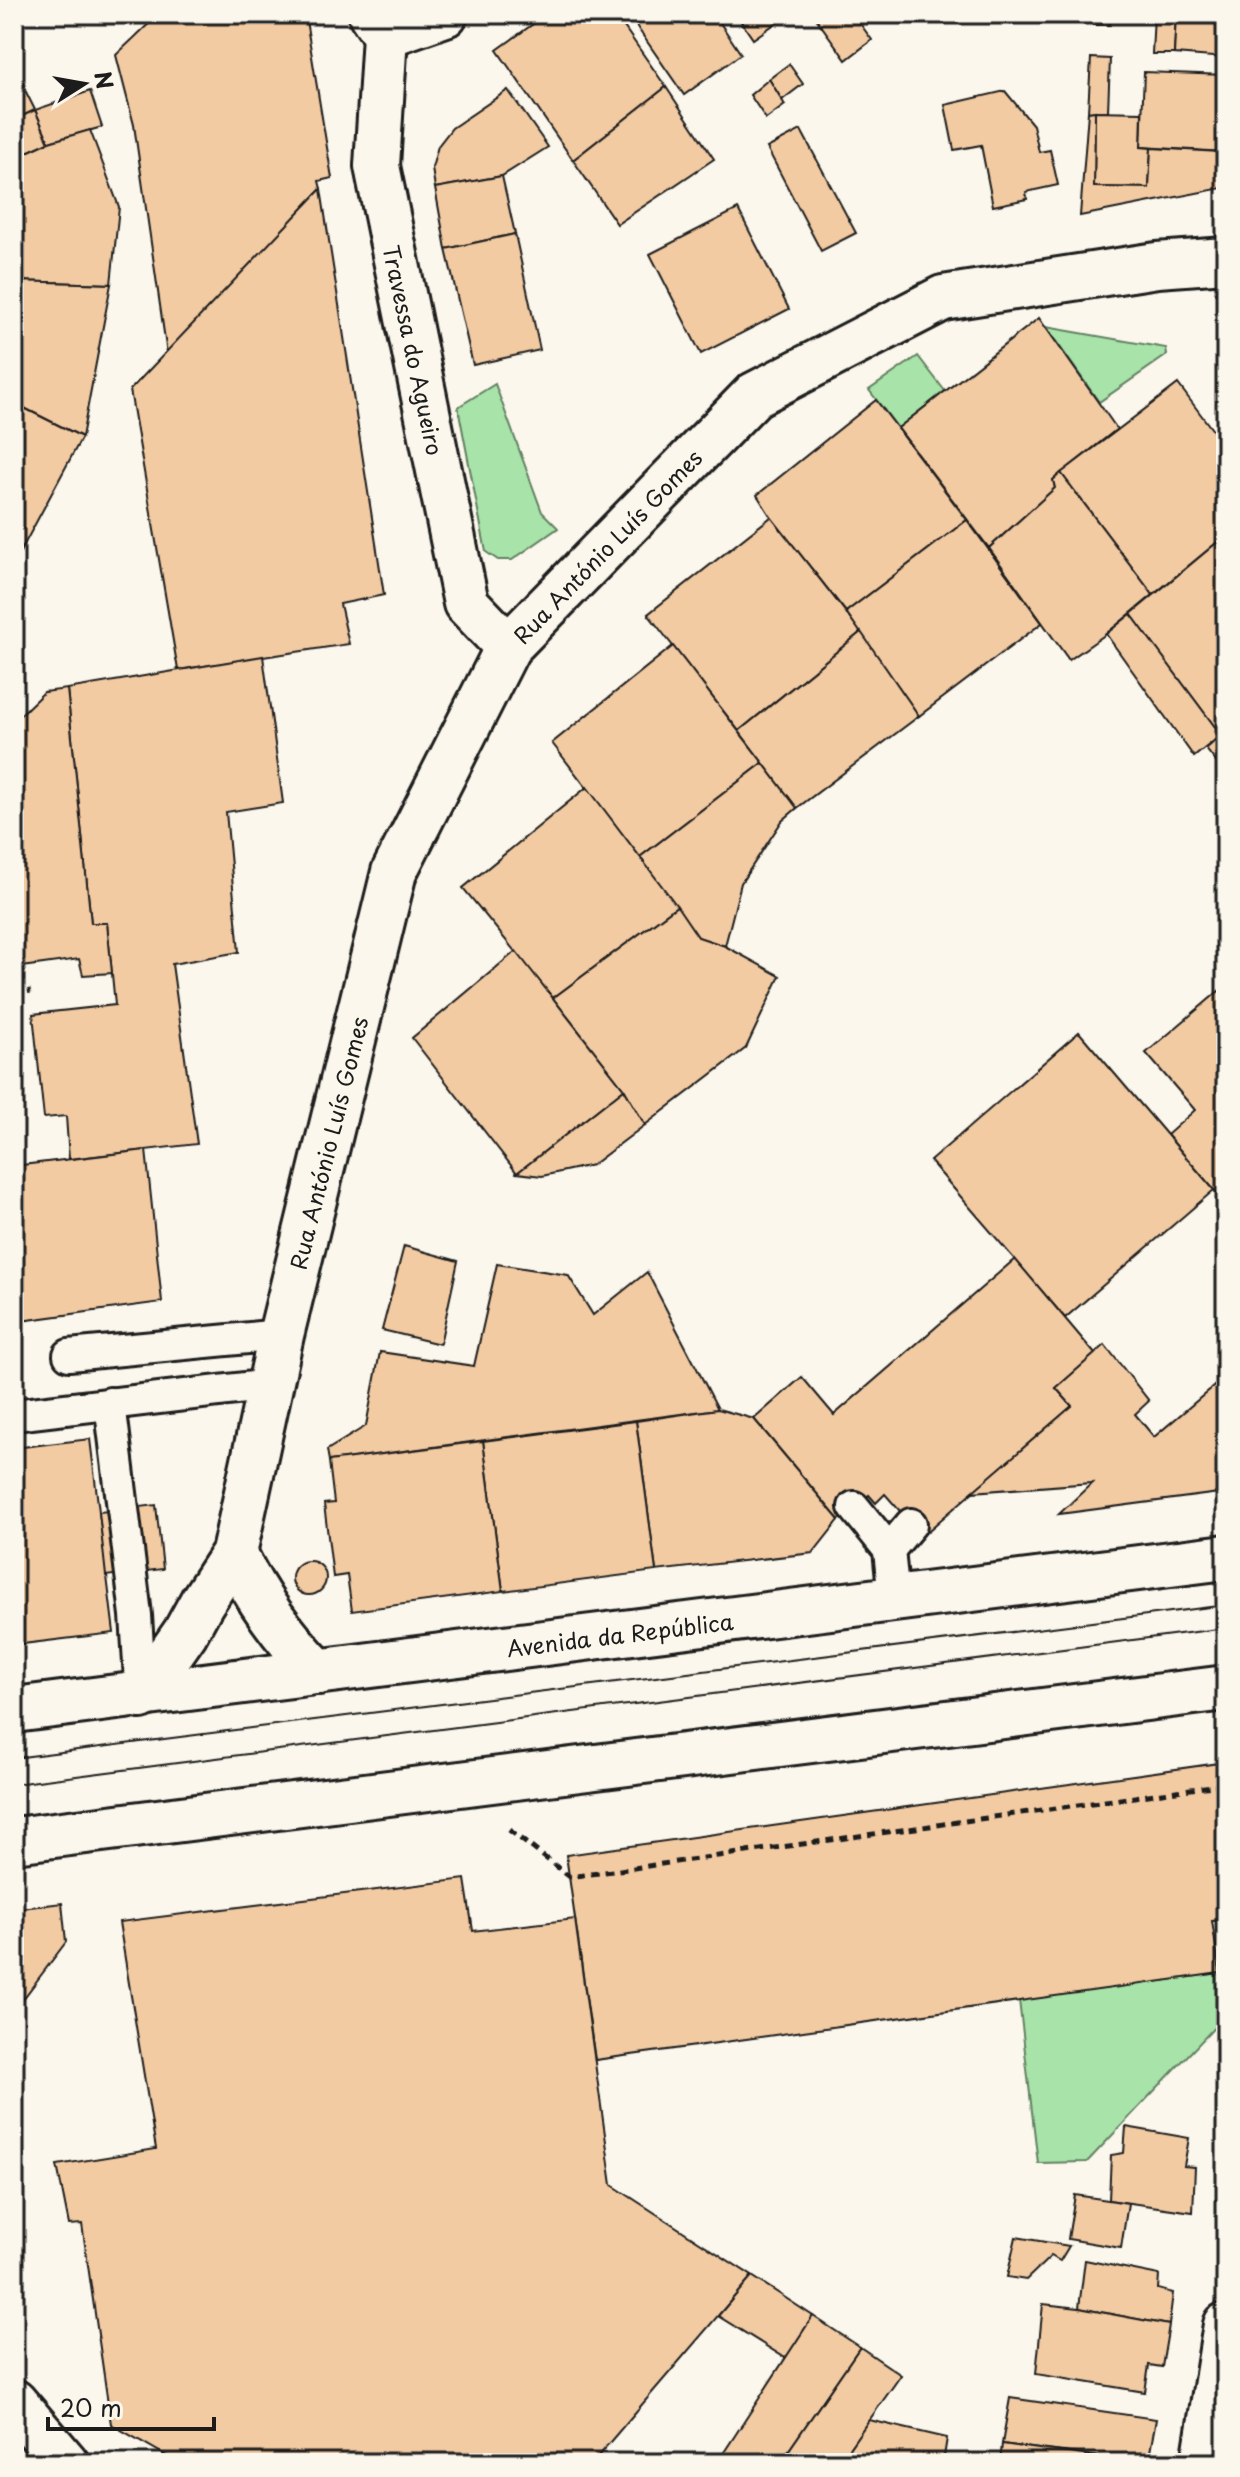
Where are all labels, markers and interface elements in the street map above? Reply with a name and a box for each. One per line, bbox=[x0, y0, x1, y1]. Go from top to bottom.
north arrow bbox=[44, 44, 124, 124]
text: N bbox=[87, 68, 123, 92]
street label: Travessa do Agueiro bbox=[376, 242, 452, 458]
street label: Rua António Luís Gomes bbox=[505, 441, 709, 651]
street label: Rua António Luís Gomes bbox=[281, 1013, 375, 1273]
street label: Avenida da República bbox=[505, 1604, 735, 1664]
scale bar bbox=[48, 2381, 214, 2431]
text: 20 m bbox=[60, 2389, 122, 2425]

